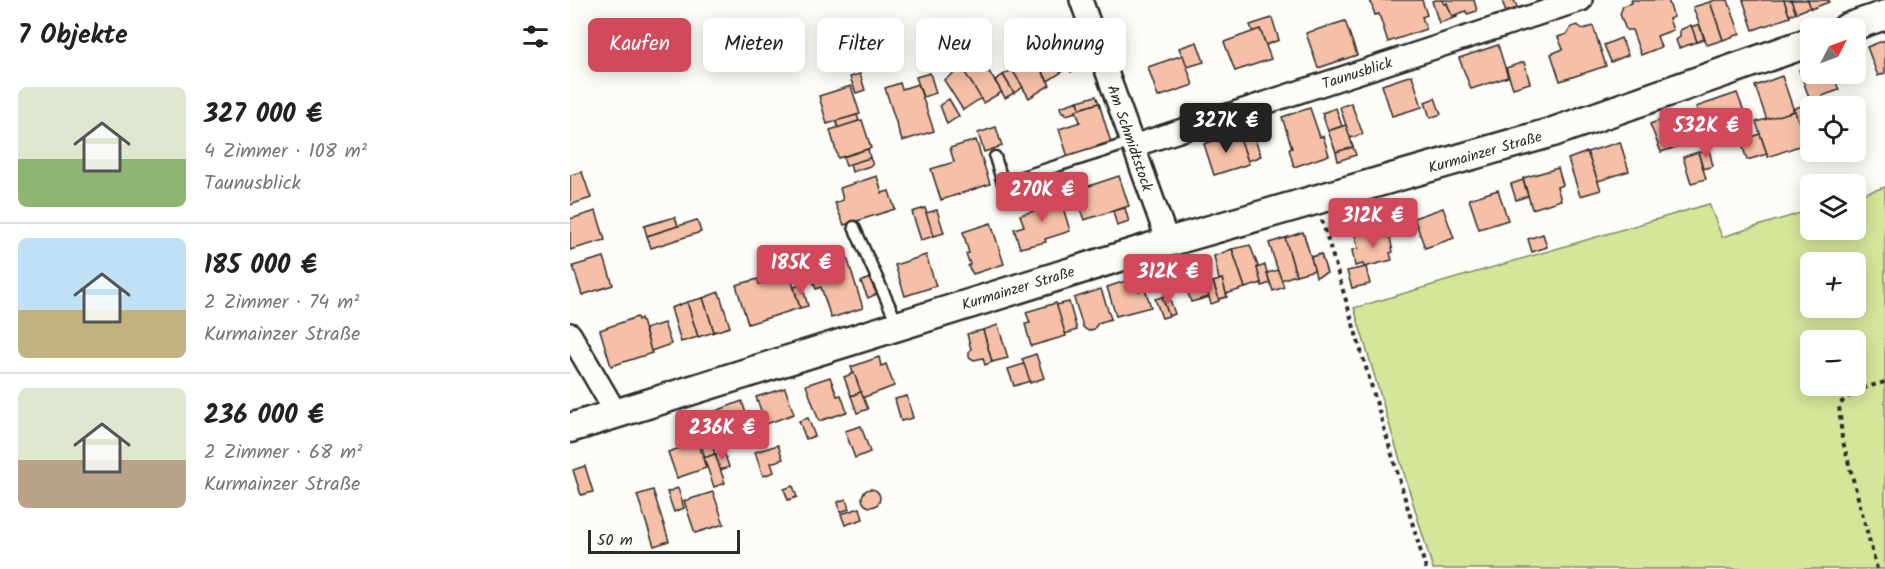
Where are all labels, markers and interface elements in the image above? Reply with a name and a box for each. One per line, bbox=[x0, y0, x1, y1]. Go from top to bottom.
text: 7 Objekte bbox=[18, 15, 128, 57]
chip: Kaufen bbox=[588, 18, 691, 72]
chip: Mieten bbox=[703, 18, 805, 72]
chip: Filter bbox=[817, 18, 904, 72]
chip: Neu bbox=[916, 18, 992, 72]
chip: Wohnung bbox=[1004, 18, 1126, 72]
north arrow bbox=[1800, 18, 1866, 84]
map controls bbox=[1800, 18, 1866, 396]
icon: filters bbox=[519, 20, 552, 53]
street label: Taunusblick bbox=[1319, 51, 1397, 97]
street label: Am Schmidtstock bbox=[1100, 82, 1159, 196]
text: 327 000 € bbox=[204, 94, 322, 136]
button: locate bbox=[1800, 96, 1866, 162]
pin: 327K € bbox=[1177, 103, 1275, 154]
text: 327K € bbox=[1194, 106, 1258, 138]
pin: 532K € bbox=[1657, 108, 1755, 159]
icon: home bbox=[66, 111, 138, 183]
text: 532K € bbox=[1673, 111, 1739, 143]
street label: Kurmainzer Straße bbox=[1426, 125, 1545, 181]
text: 4 Zimmer · 108 m² bbox=[204, 136, 367, 168]
text: Taunusblick bbox=[204, 168, 301, 200]
pin: 270K € bbox=[993, 172, 1091, 223]
button: layers bbox=[1800, 174, 1866, 240]
text: 270K € bbox=[1010, 175, 1074, 207]
pin: 312K € bbox=[1324, 198, 1422, 249]
text: 312K € bbox=[1342, 201, 1404, 233]
text: 185 000 € bbox=[204, 245, 317, 287]
pin: 185K € bbox=[752, 245, 850, 296]
text: 185K € bbox=[771, 248, 831, 280]
button: + bbox=[1800, 252, 1866, 318]
pin: 312K € bbox=[1119, 254, 1217, 305]
text: 312K € bbox=[1137, 257, 1199, 289]
street label: Kurmainzer Straße bbox=[959, 260, 1078, 318]
icon: home bbox=[66, 262, 138, 334]
text: 2 Zimmer · 74 m² bbox=[204, 287, 359, 319]
text: Kurmainzer Straße bbox=[204, 319, 360, 351]
button: − bbox=[1800, 330, 1866, 396]
text: 236 000 € bbox=[204, 395, 324, 437]
pin: 236K € bbox=[673, 410, 771, 461]
icon: home bbox=[66, 412, 138, 484]
text: 236K € bbox=[689, 413, 755, 445]
text: 2 Zimmer · 68 m² bbox=[204, 437, 362, 469]
text: Kurmainzer Straße bbox=[204, 469, 360, 501]
scale bar bbox=[588, 527, 740, 554]
text: 50 m bbox=[597, 528, 633, 553]

